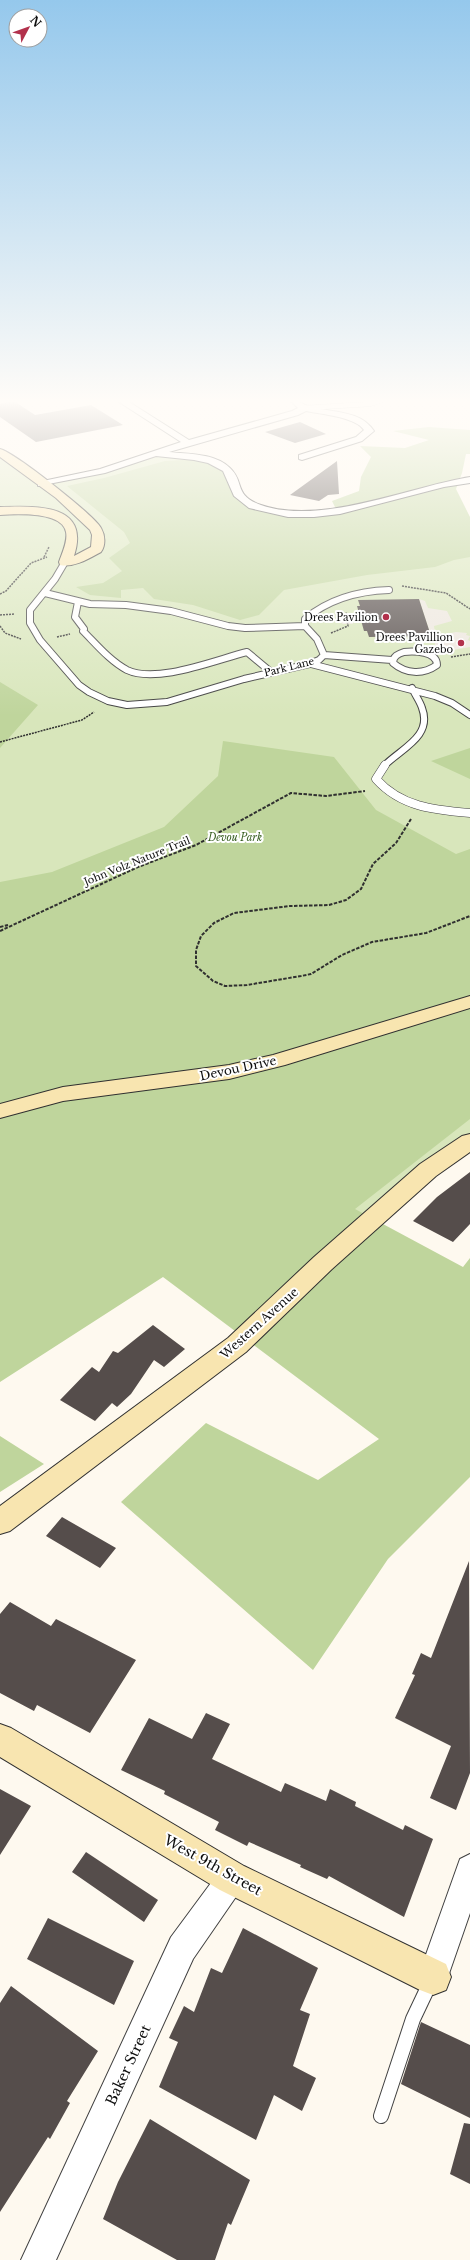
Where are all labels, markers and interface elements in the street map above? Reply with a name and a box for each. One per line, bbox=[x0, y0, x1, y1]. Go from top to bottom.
north arrow bbox=[8, 8, 48, 48]
text: N bbox=[27, 13, 45, 30]
place label: Drees Pavilion bbox=[304, 611, 378, 624]
marker: Drees Pavilion bbox=[381, 612, 391, 622]
place label: Drees Pavillion Gazebo bbox=[376, 631, 453, 656]
marker: Drees Pavillion Gazebo bbox=[456, 638, 466, 648]
street label: Park Lane bbox=[262, 654, 316, 680]
park label: Devou Park bbox=[207, 831, 262, 844]
street label: John Volz Nature Trail bbox=[80, 834, 192, 889]
street label: Devou Drive bbox=[198, 1053, 278, 1083]
street label: Western Avenue bbox=[216, 1284, 301, 1363]
street label: West 9th Street bbox=[160, 1830, 266, 1900]
street label: Baker Street bbox=[101, 2021, 155, 2108]

